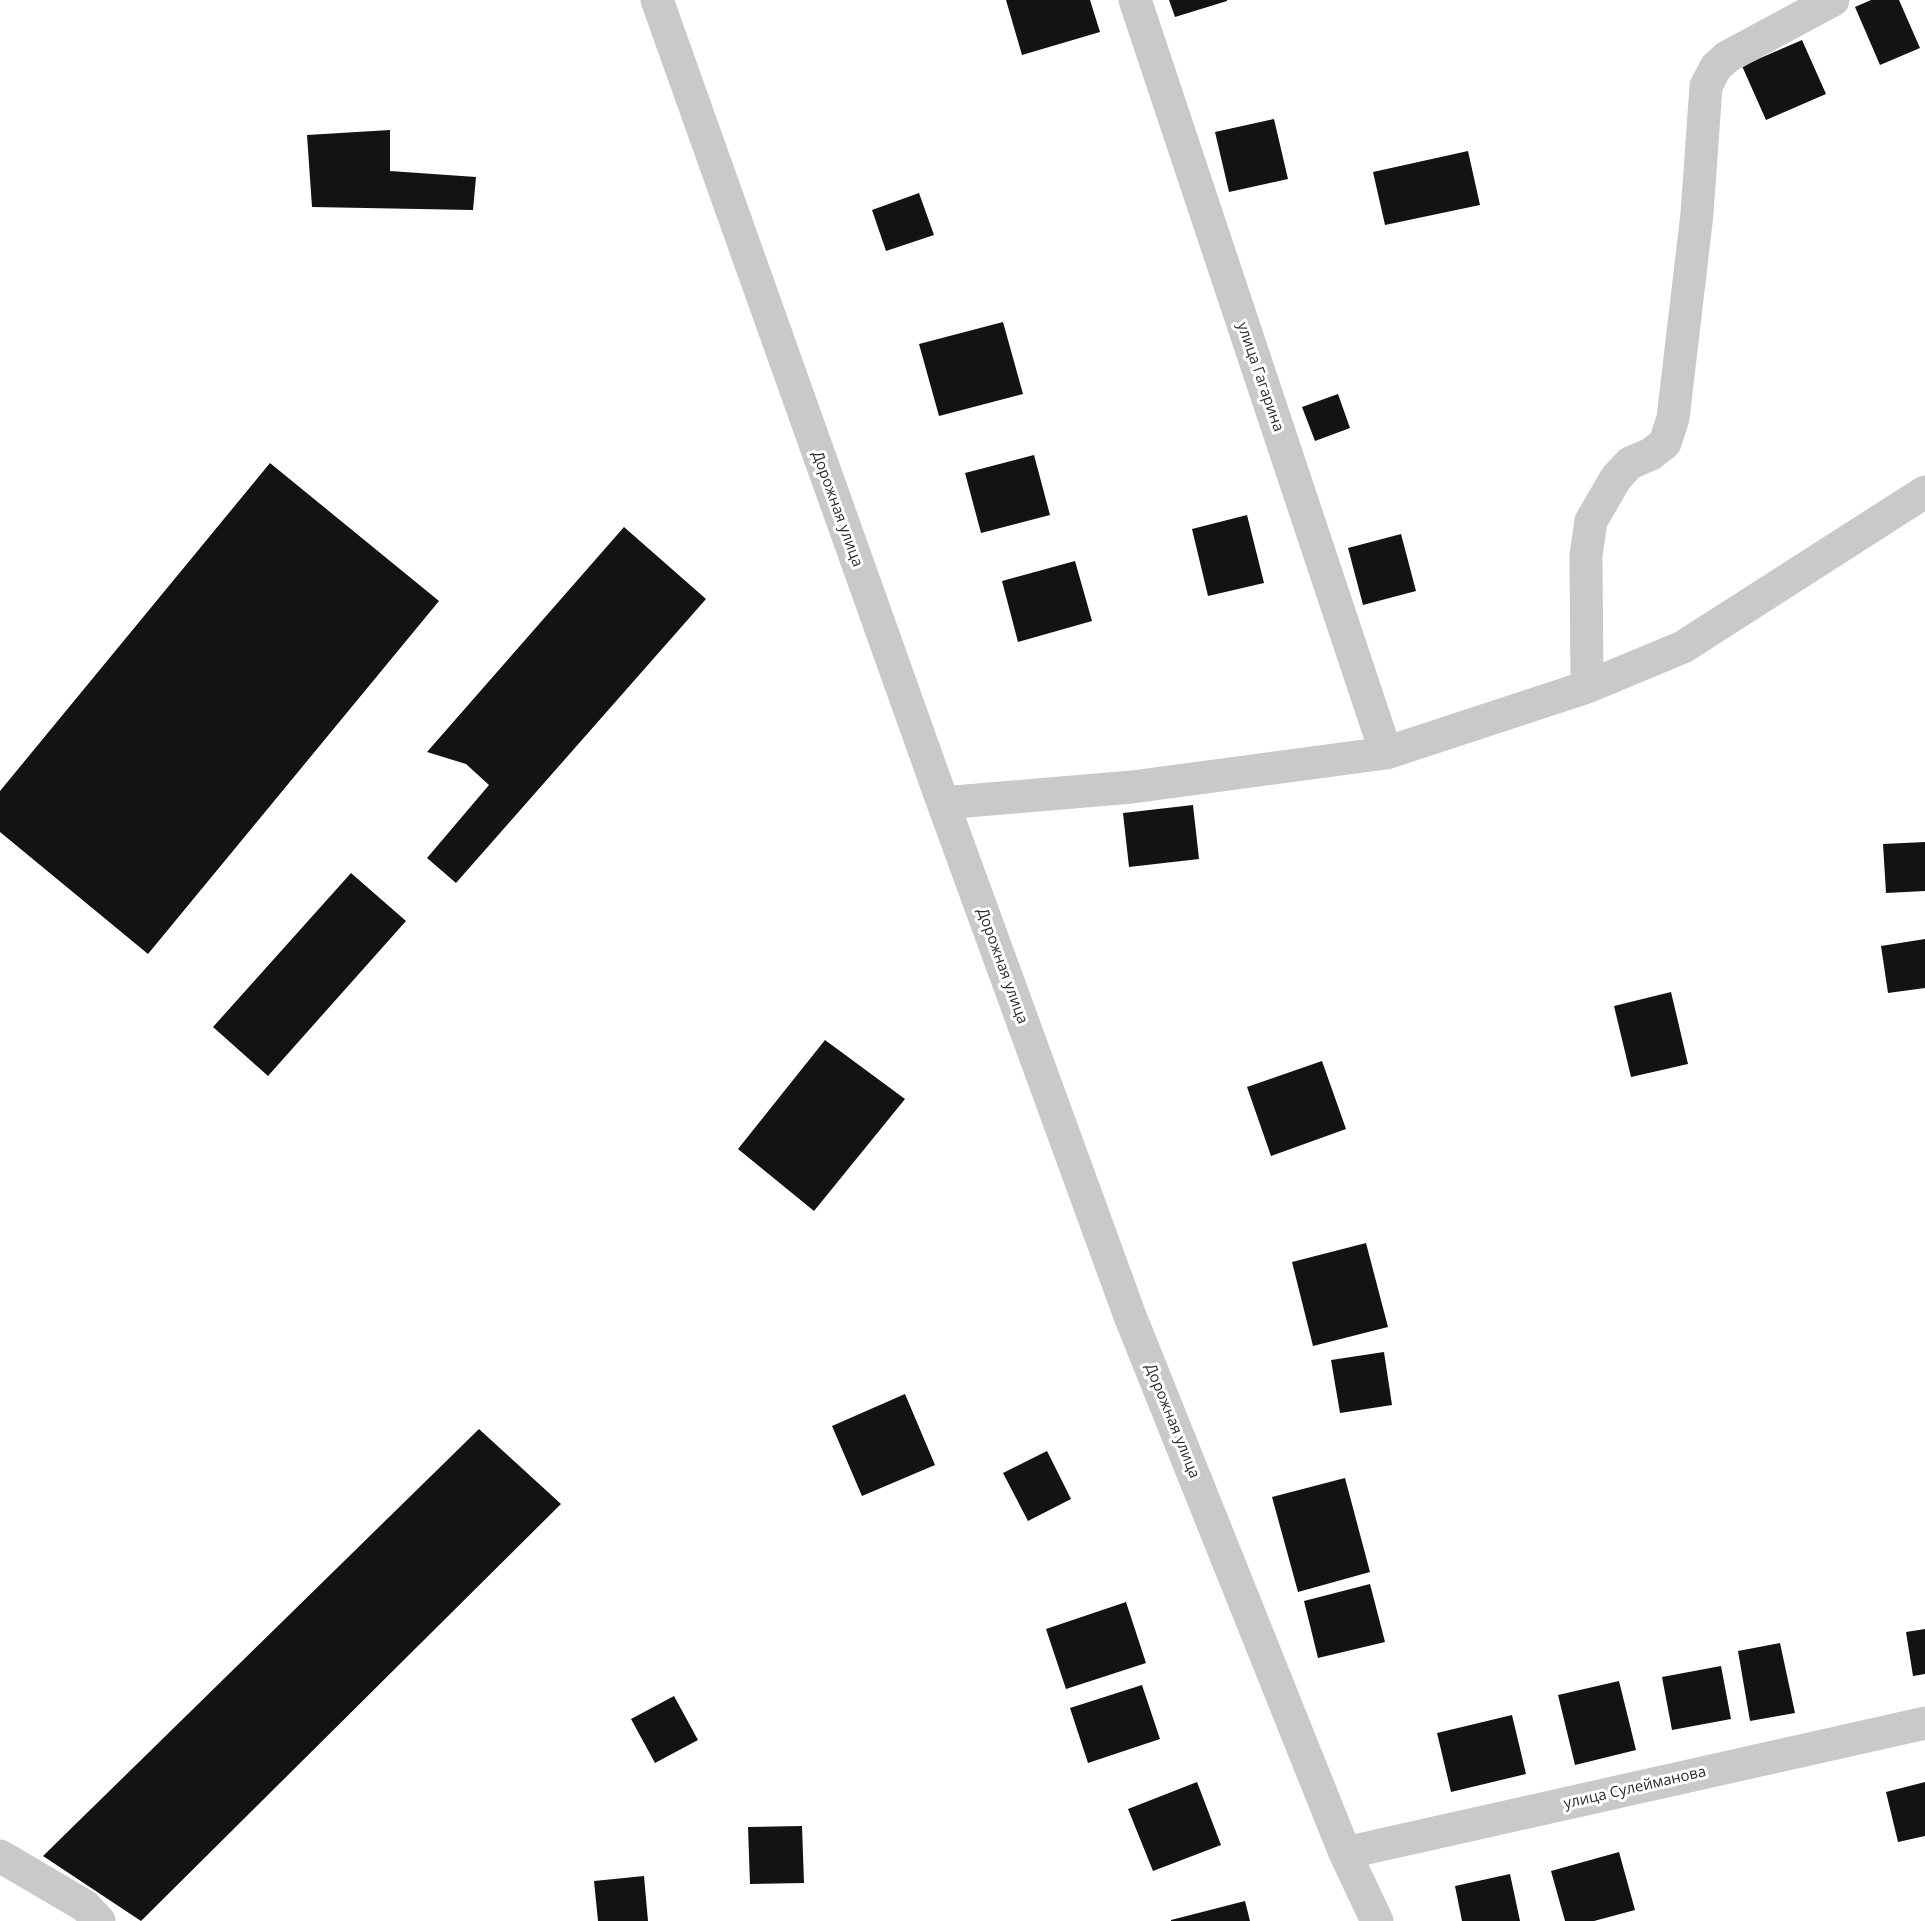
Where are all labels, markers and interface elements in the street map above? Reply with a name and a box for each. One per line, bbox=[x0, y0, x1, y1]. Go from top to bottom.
street label: улица Гагарина bbox=[1233, 320, 1287, 434]
street label: Дорожная улица bbox=[808, 449, 866, 569]
street label: Дорожная улица bbox=[973, 906, 1031, 1026]
street label: Дорожная улица bbox=[1141, 1361, 1203, 1481]
street label: улица Сулейманова bbox=[1562, 1763, 1708, 1813]

